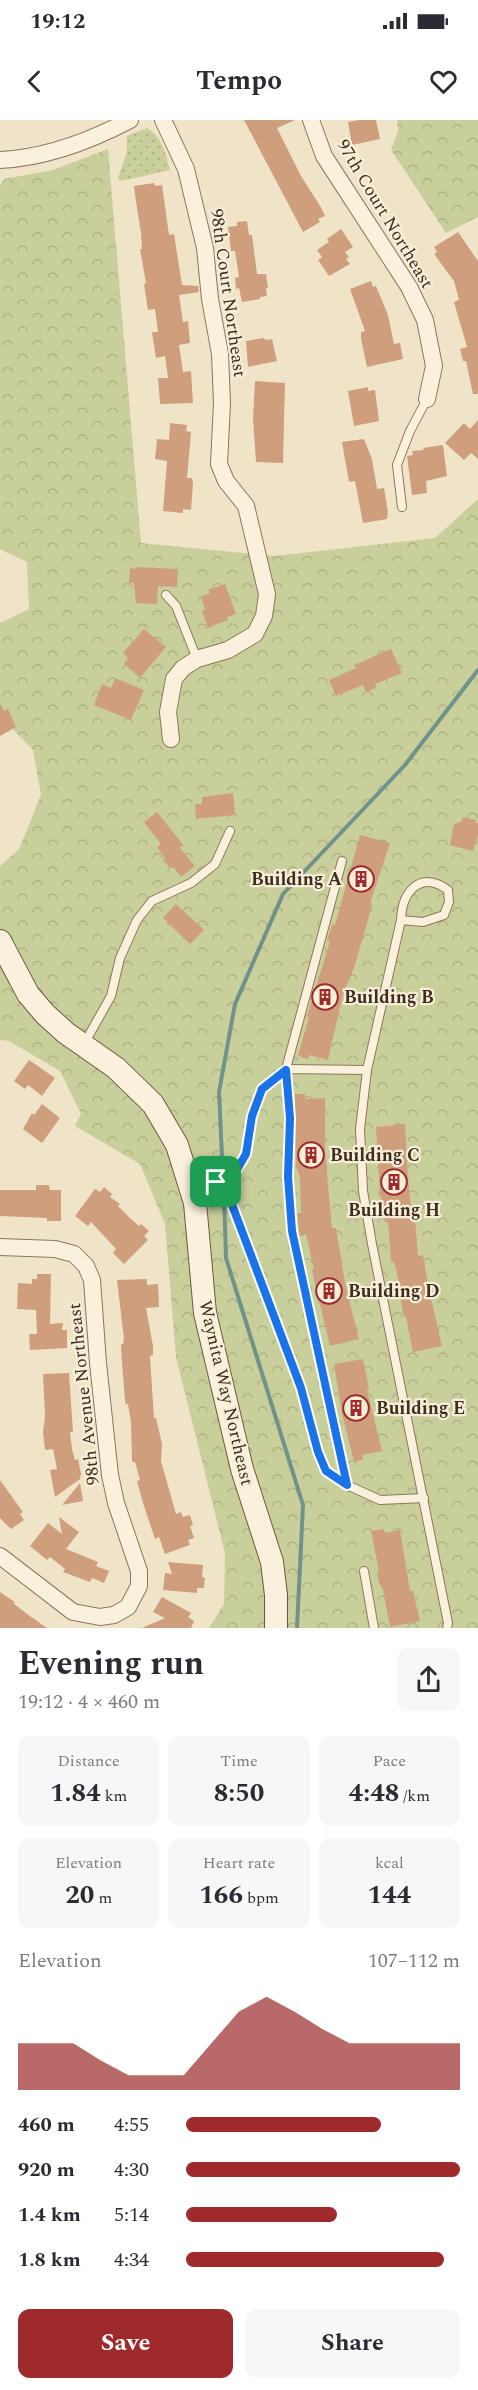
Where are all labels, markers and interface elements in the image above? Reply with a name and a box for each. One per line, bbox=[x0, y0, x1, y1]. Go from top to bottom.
text: 19:12 bbox=[30, 5, 85, 38]
text: Tempo bbox=[196, 60, 282, 102]
icon: back bbox=[18, 65, 51, 98]
icon: heart bbox=[427, 65, 460, 98]
street label: 97th Court Northeast bbox=[330, 134, 440, 294]
street label: 98th Court Northeast bbox=[203, 207, 253, 379]
building icon: Building A bbox=[346, 864, 376, 894]
place label: Building A bbox=[251, 866, 342, 893]
building icon: Building B bbox=[310, 982, 340, 1012]
place label: Building B bbox=[344, 984, 434, 1011]
building icon: Building C bbox=[296, 1140, 326, 1170]
place label: Building C bbox=[330, 1142, 420, 1169]
pin bbox=[190, 1156, 241, 1207]
icon: arrive bbox=[199, 1165, 232, 1198]
building icon: Building H bbox=[379, 1167, 409, 1197]
place label: Building H bbox=[348, 1197, 440, 1224]
building icon: Building D bbox=[314, 1276, 344, 1306]
place label: Building D bbox=[348, 1278, 439, 1305]
street label: Waynita Way Northeast bbox=[192, 1298, 260, 1488]
street label: 98th Avenue Northeast bbox=[61, 1302, 107, 1486]
building icon: Building E bbox=[341, 1393, 371, 1423]
place label: Building E bbox=[376, 1395, 465, 1422]
text: Evening run bbox=[18, 1639, 204, 1689]
button: share bbox=[397, 1648, 460, 1711]
text: 19:12 · 4 × 460 m bbox=[18, 1687, 160, 1717]
text: Distance bbox=[57, 1749, 120, 1773]
text: Time bbox=[220, 1749, 258, 1773]
text: Pace bbox=[373, 1749, 406, 1773]
text: 1.84 bbox=[50, 1773, 101, 1813]
text: 8:50 bbox=[214, 1773, 264, 1813]
text: 4:48 bbox=[349, 1773, 399, 1813]
text: km bbox=[101, 1784, 127, 1808]
text: /km bbox=[399, 1784, 430, 1808]
text: Elevation bbox=[55, 1851, 122, 1875]
text: Heart rate bbox=[203, 1851, 275, 1875]
text: kcal bbox=[375, 1851, 404, 1875]
text: 20 bbox=[65, 1875, 94, 1915]
text: 166 bbox=[199, 1875, 243, 1915]
text: 144 bbox=[367, 1875, 411, 1915]
text: m bbox=[94, 1886, 112, 1910]
text: bpm bbox=[243, 1886, 279, 1910]
text: Elevation bbox=[18, 1946, 102, 1976]
text: 107–112 m bbox=[368, 1946, 460, 1976]
text: 460 m bbox=[18, 2110, 75, 2140]
text: 4:55 bbox=[114, 2110, 149, 2140]
text: 920 m bbox=[18, 2155, 75, 2185]
text: 4:30 bbox=[114, 2155, 149, 2185]
text: 1.4 km bbox=[18, 2200, 81, 2230]
text: 5:14 bbox=[114, 2200, 149, 2230]
text: 1.8 km bbox=[18, 2245, 81, 2275]
text: 4:34 bbox=[114, 2245, 149, 2275]
button: Save bbox=[18, 2309, 233, 2378]
button: Share bbox=[245, 2309, 460, 2378]

